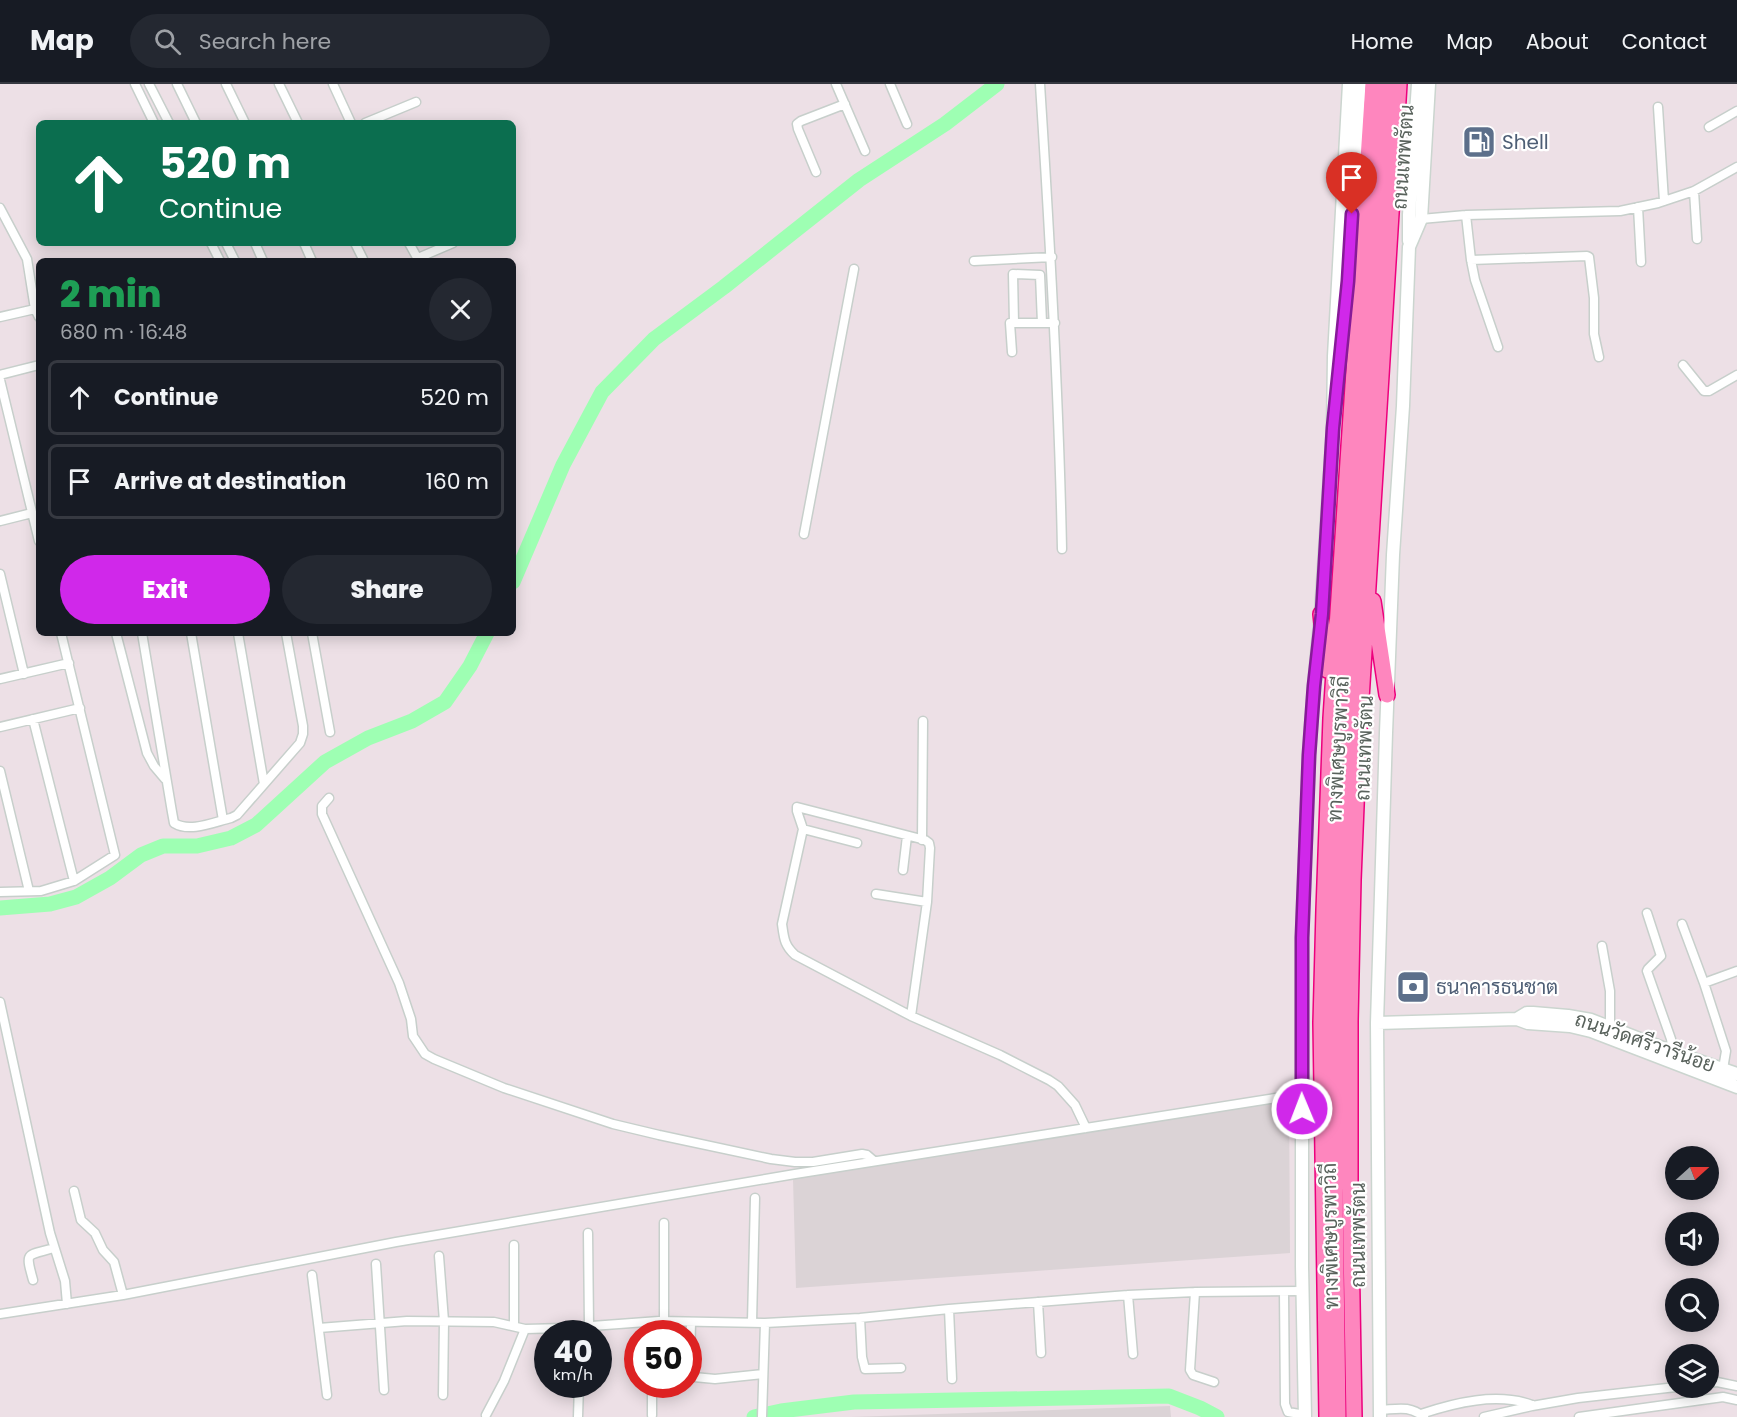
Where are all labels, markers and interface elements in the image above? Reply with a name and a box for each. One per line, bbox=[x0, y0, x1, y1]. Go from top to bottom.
search box bbox=[130, 14, 550, 68]
text: Map bbox=[30, 21, 94, 60]
icon: search bbox=[151, 25, 184, 58]
text: Search here bbox=[199, 26, 331, 57]
text: Home bbox=[1351, 27, 1413, 56]
text: Map bbox=[1446, 27, 1493, 56]
text: About bbox=[1526, 27, 1589, 56]
text: Contact bbox=[1622, 27, 1707, 56]
street label: ถนนเทพรัตน bbox=[1385, 103, 1421, 211]
fuel station icon: Shell bbox=[1461, 124, 1497, 160]
place label: Shell bbox=[1502, 128, 1549, 156]
text: 520 m bbox=[159, 134, 291, 193]
icon: ahead bbox=[60, 144, 138, 222]
pin bbox=[1326, 152, 1377, 214]
icon: arrive bbox=[1335, 161, 1368, 194]
text: Continue bbox=[159, 190, 282, 227]
text: 2 min bbox=[60, 269, 162, 320]
button: close bbox=[429, 278, 492, 341]
text: 680 m · 16:48 bbox=[60, 318, 187, 346]
icon: ahead bbox=[63, 381, 96, 414]
text: Continue bbox=[114, 382, 218, 413]
text: 520 m bbox=[420, 382, 489, 413]
icon: arrive bbox=[63, 465, 96, 498]
text: Arrive at destination bbox=[114, 466, 346, 497]
text: 160 m bbox=[426, 466, 489, 497]
button: Exit bbox=[60, 555, 270, 624]
button: Share bbox=[282, 555, 492, 624]
street label: ทางพิเศษบูรพาวิถี bbox=[1320, 675, 1357, 823]
street label: ถนนเทพรัตน bbox=[1348, 695, 1380, 801]
bank icon: ธนาคารธนชาต bbox=[1395, 969, 1431, 1005]
place label: ธนาคารธนชาต bbox=[1436, 973, 1558, 1001]
street label: ถนนวัดศรีวารีน้อย bbox=[1571, 1005, 1719, 1079]
position arrow bbox=[1270, 1077, 1334, 1141]
north arrow bbox=[1665, 1146, 1719, 1200]
map controls bbox=[1665, 1146, 1719, 1398]
street label: ทางพิเศษบูรพาวิถี bbox=[1315, 1162, 1346, 1310]
street label: ถนนเทพรัตน bbox=[1344, 1182, 1372, 1288]
button: sound bbox=[1665, 1212, 1719, 1266]
button: search bbox=[1665, 1278, 1719, 1332]
speed limit sign: 50 bbox=[624, 1320, 702, 1398]
text: 40 bbox=[553, 1330, 593, 1373]
button: layers bbox=[1665, 1344, 1719, 1398]
text: km/h bbox=[553, 1364, 593, 1385]

